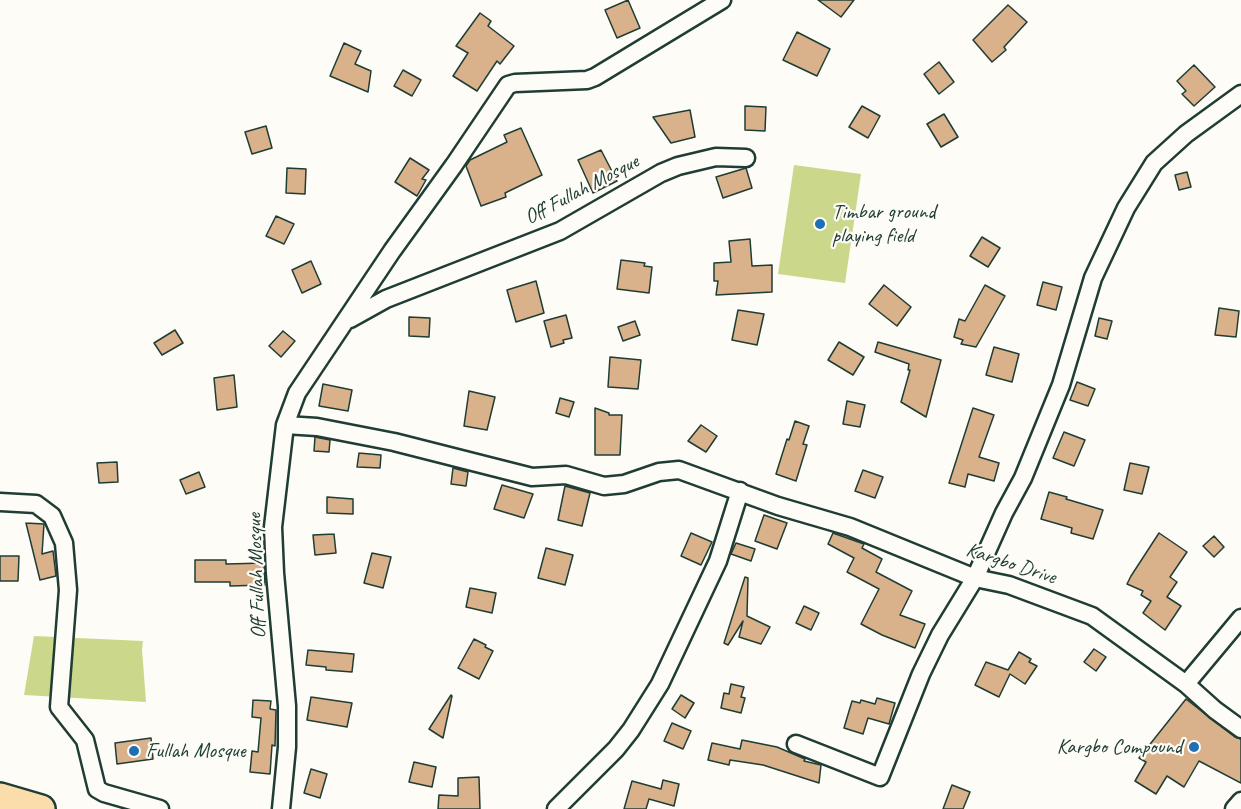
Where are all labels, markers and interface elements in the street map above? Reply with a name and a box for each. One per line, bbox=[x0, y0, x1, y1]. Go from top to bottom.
street label: Off Fullah Mosque bbox=[521, 149, 643, 231]
place label: Timbar ground playing field bbox=[832, 199, 935, 249]
marker: Timbar ground playing field bbox=[813, 217, 827, 231]
street label: Off Fullah Mosque bbox=[242, 513, 272, 639]
street label: Kargbo Drive bbox=[963, 538, 1059, 590]
place label: Kargbo Compound bbox=[1057, 734, 1182, 760]
place label: Fullah Mosque bbox=[146, 738, 246, 764]
marker: Kargbo Compound bbox=[1187, 740, 1201, 754]
marker: Fullah Mosque bbox=[127, 744, 141, 758]

